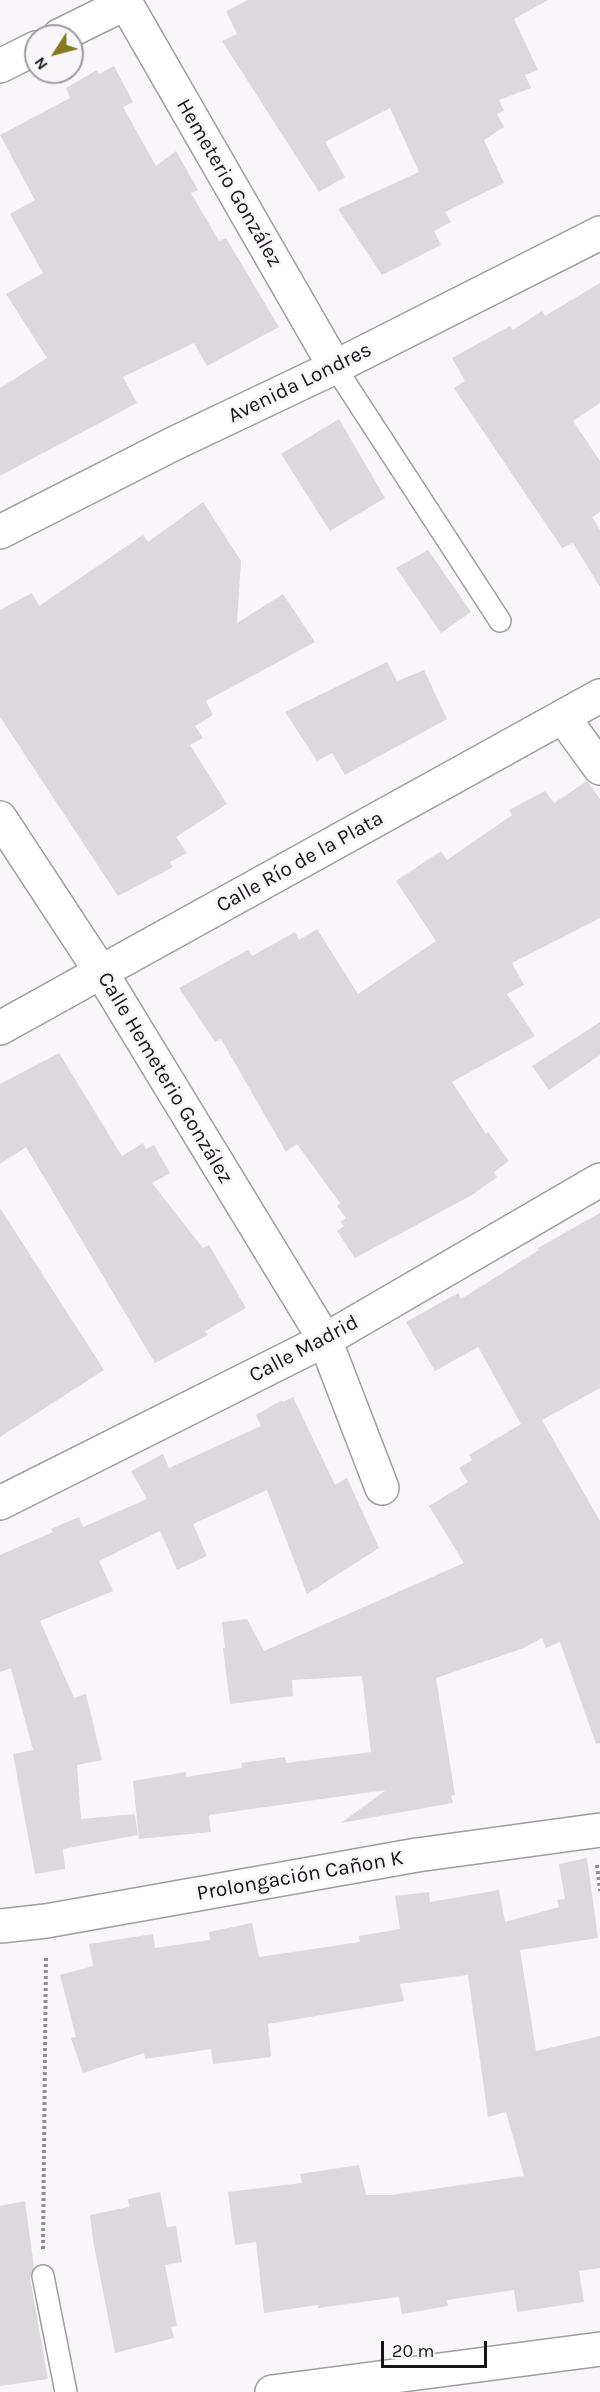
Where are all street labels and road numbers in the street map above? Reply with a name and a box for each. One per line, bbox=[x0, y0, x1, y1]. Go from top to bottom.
street label: Hemeterio González bbox=[171, 94, 287, 272]
street label: Avenida Londres bbox=[224, 337, 376, 429]
street label: Calle Río de la Plata bbox=[212, 806, 388, 918]
street label: Calle Hemeterio González bbox=[92, 968, 238, 1188]
street label: Calle Madrid bbox=[245, 1310, 363, 1388]
street label: Prolongación Cañon K bbox=[195, 1845, 405, 1907]

